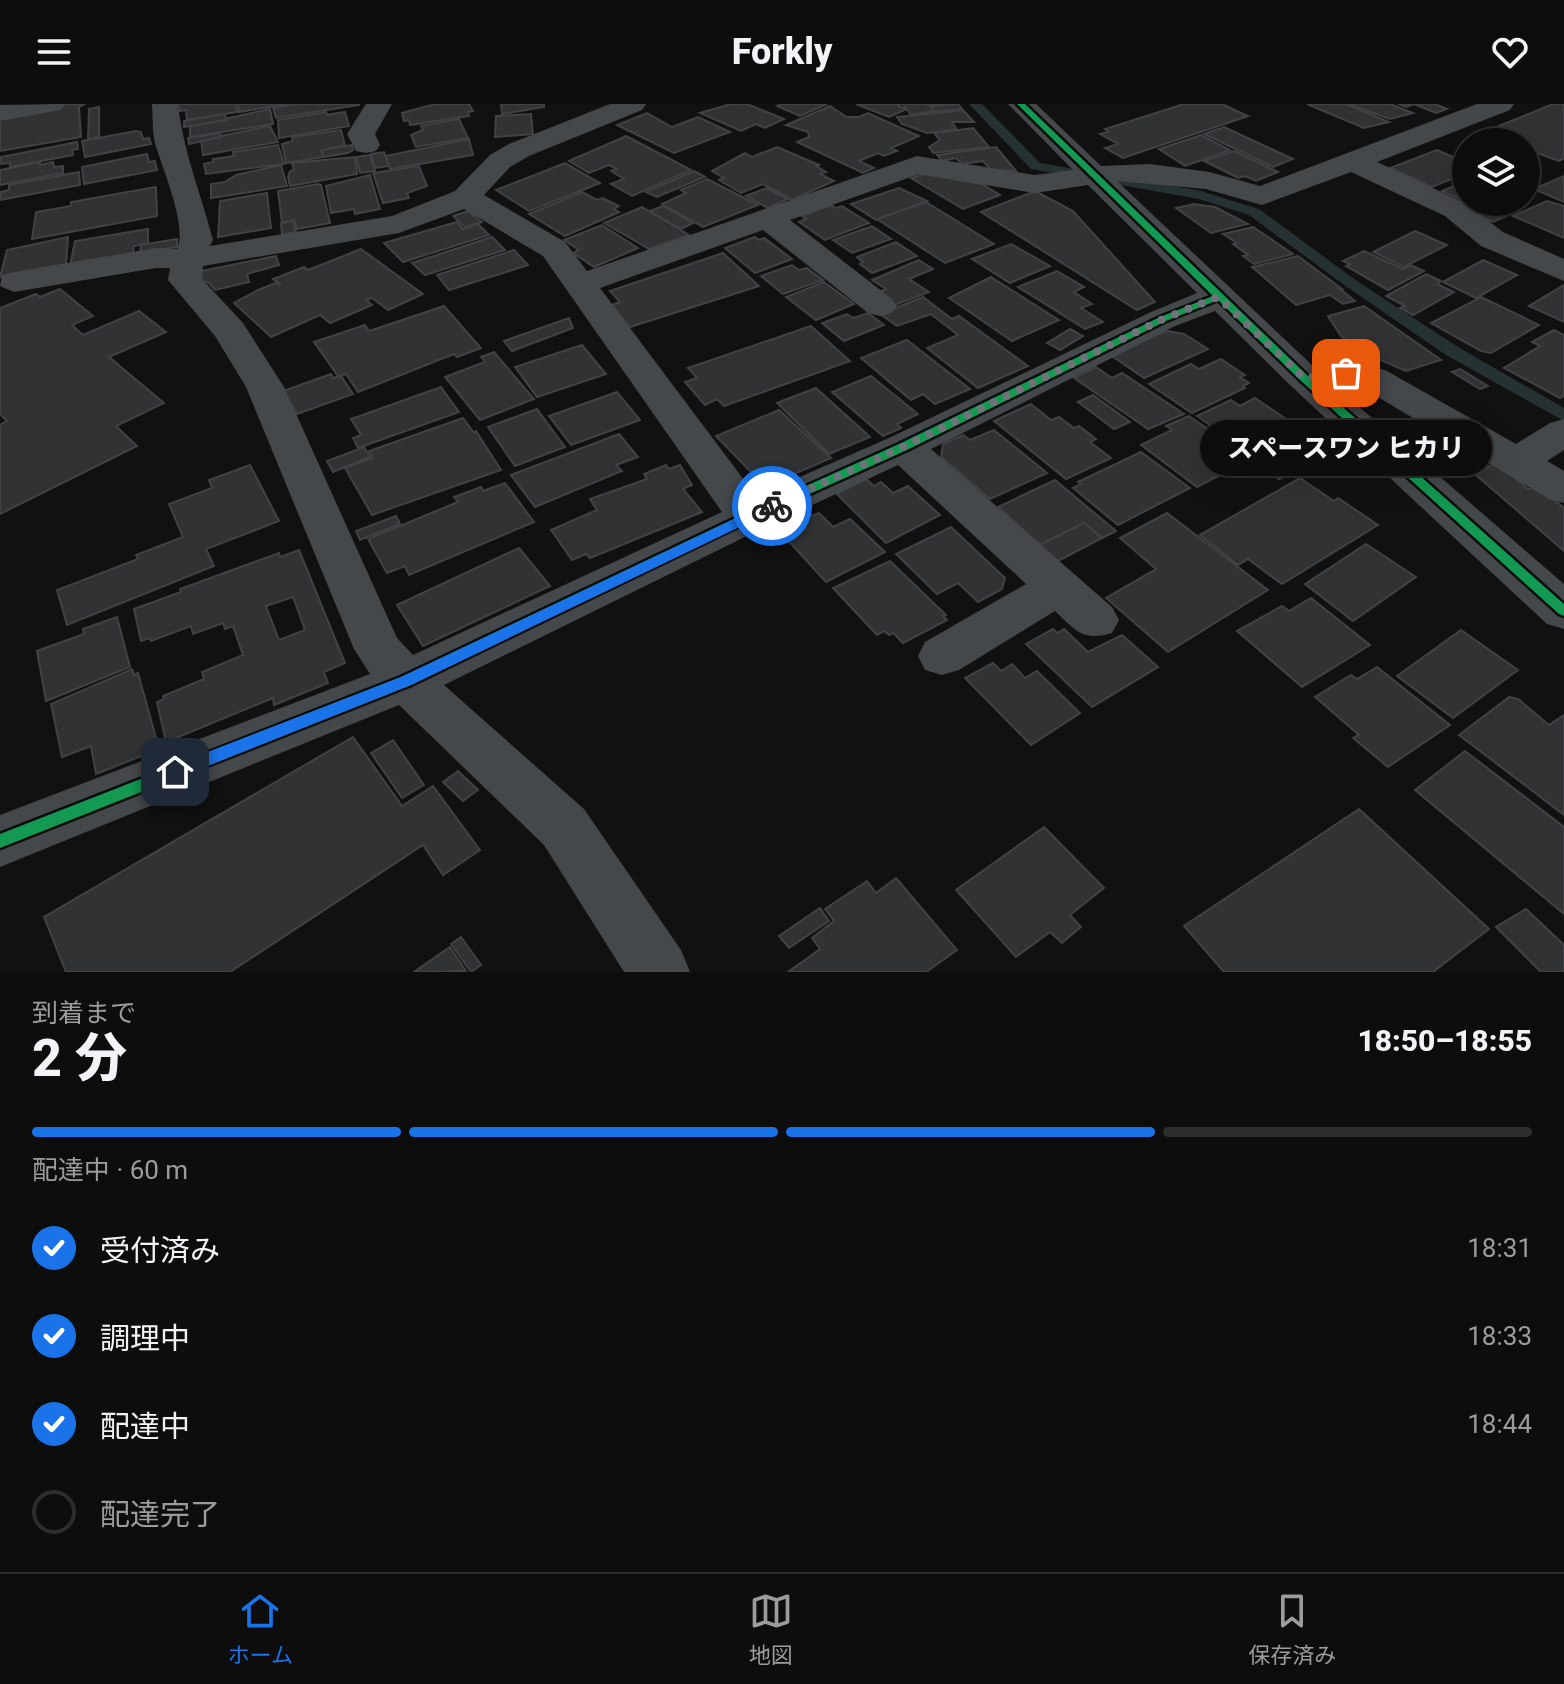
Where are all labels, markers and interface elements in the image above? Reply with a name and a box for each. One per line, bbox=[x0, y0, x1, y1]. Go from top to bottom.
icon: menu bbox=[32, 30, 76, 74]
icon: heart bbox=[1488, 30, 1532, 74]
text: Forkly bbox=[732, 31, 832, 73]
map controls bbox=[1452, 128, 1540, 216]
button: layers bbox=[1452, 128, 1540, 216]
pin bbox=[1312, 339, 1380, 407]
icon: bag bbox=[1324, 351, 1368, 395]
callout: スペースワン ヒカリ bbox=[1200, 421, 1492, 477]
text: スペースワン ヒカリ bbox=[1227, 433, 1465, 463]
courier bbox=[732, 466, 812, 546]
icon: bike bbox=[750, 484, 794, 528]
pin bbox=[141, 738, 209, 806]
icon: home bbox=[153, 750, 197, 794]
text: 到着まで bbox=[32, 998, 136, 1028]
text: 18:50–18:55 bbox=[1357, 1023, 1532, 1058]
text: 2 分 bbox=[32, 1028, 127, 1089]
text: 配達中 · 60 m bbox=[32, 1155, 188, 1185]
icon: check bbox=[32, 1226, 76, 1270]
text: 受付済み bbox=[100, 1233, 220, 1268]
text: 18:31 bbox=[1467, 1233, 1532, 1263]
icon: check bbox=[32, 1314, 76, 1358]
text: 調理中 bbox=[100, 1321, 190, 1356]
text: 18:33 bbox=[1467, 1321, 1532, 1351]
icon: check bbox=[32, 1402, 76, 1446]
text: 配達中 bbox=[100, 1409, 190, 1444]
text: 18:44 bbox=[1467, 1409, 1532, 1439]
text: 配達完了 bbox=[100, 1497, 220, 1532]
tab: ホーム bbox=[228, 1589, 293, 1669]
tab: 地図 bbox=[749, 1589, 793, 1669]
tab: 保存済み bbox=[1248, 1589, 1336, 1669]

